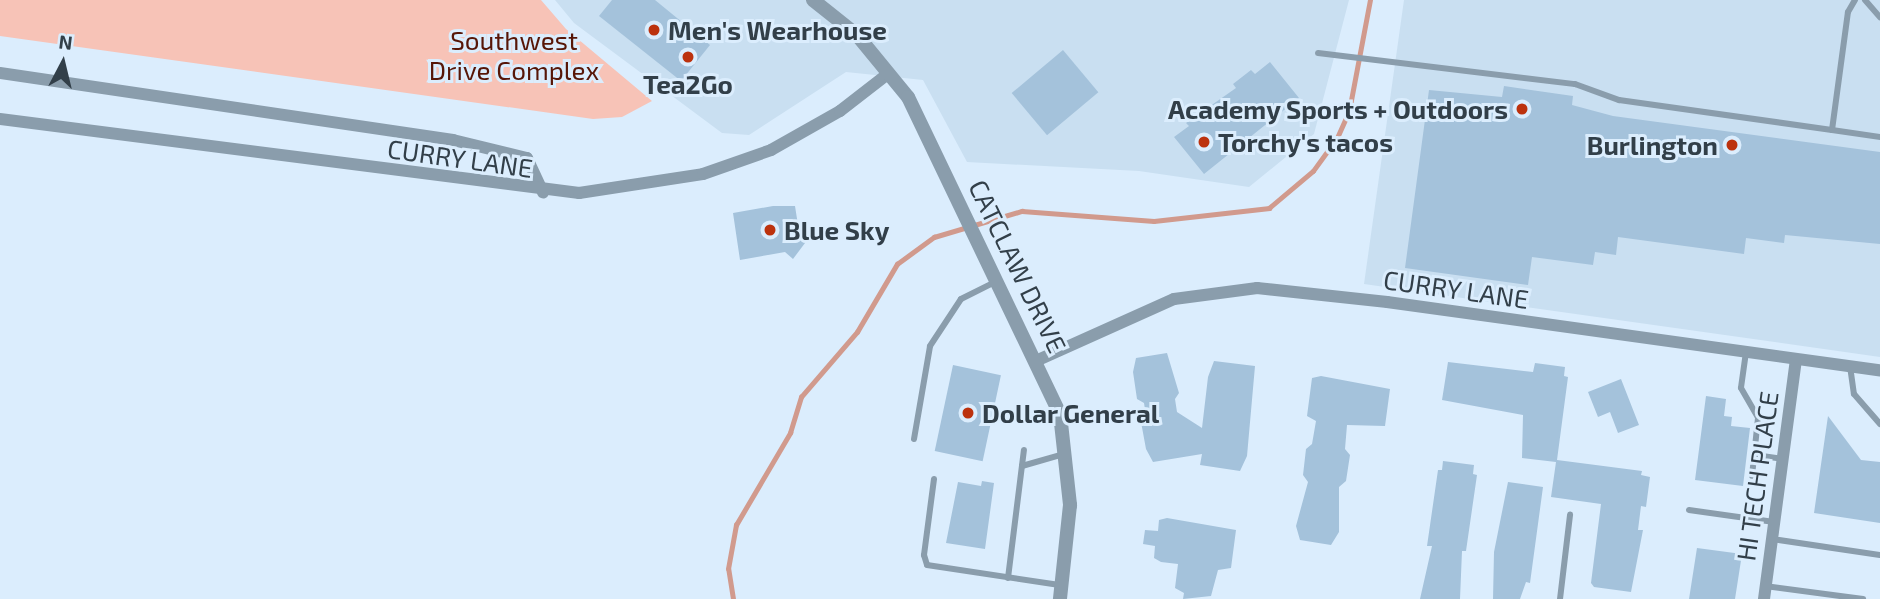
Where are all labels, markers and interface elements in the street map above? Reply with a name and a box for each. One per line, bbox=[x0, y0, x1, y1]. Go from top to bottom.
place label: Men's Wearhouse bbox=[668, 14, 887, 46]
marker: Men's Wearhouse bbox=[646, 22, 662, 38]
park label: Southwest Drive Complex bbox=[429, 24, 599, 86]
north arrow bbox=[28, 28, 98, 98]
text: N bbox=[57, 29, 74, 54]
marker: Tea2Go bbox=[680, 49, 696, 65]
place label: Tea2Go bbox=[643, 68, 733, 100]
place label: Academy Sports + Outdoors bbox=[1168, 93, 1508, 125]
marker: Academy Sports + Outdoors bbox=[1514, 101, 1530, 117]
place label: Torchy's tacos bbox=[1218, 126, 1393, 158]
place label: Burlington bbox=[1587, 129, 1718, 161]
street label: CURRY LANE bbox=[385, 132, 535, 184]
marker: Torchy's tacos bbox=[1196, 134, 1212, 150]
marker: Burlington bbox=[1724, 137, 1740, 153]
street label: CATCLAW DRIVE bbox=[963, 174, 1073, 358]
place label: Blue Sky bbox=[784, 214, 889, 246]
marker: Blue Sky bbox=[762, 222, 778, 238]
street label: CURRY LANE bbox=[1381, 263, 1531, 315]
street label: HI TECH PLACE bbox=[1730, 389, 1784, 563]
place label: Dollar General bbox=[982, 397, 1160, 429]
marker: Dollar General bbox=[960, 405, 976, 421]

